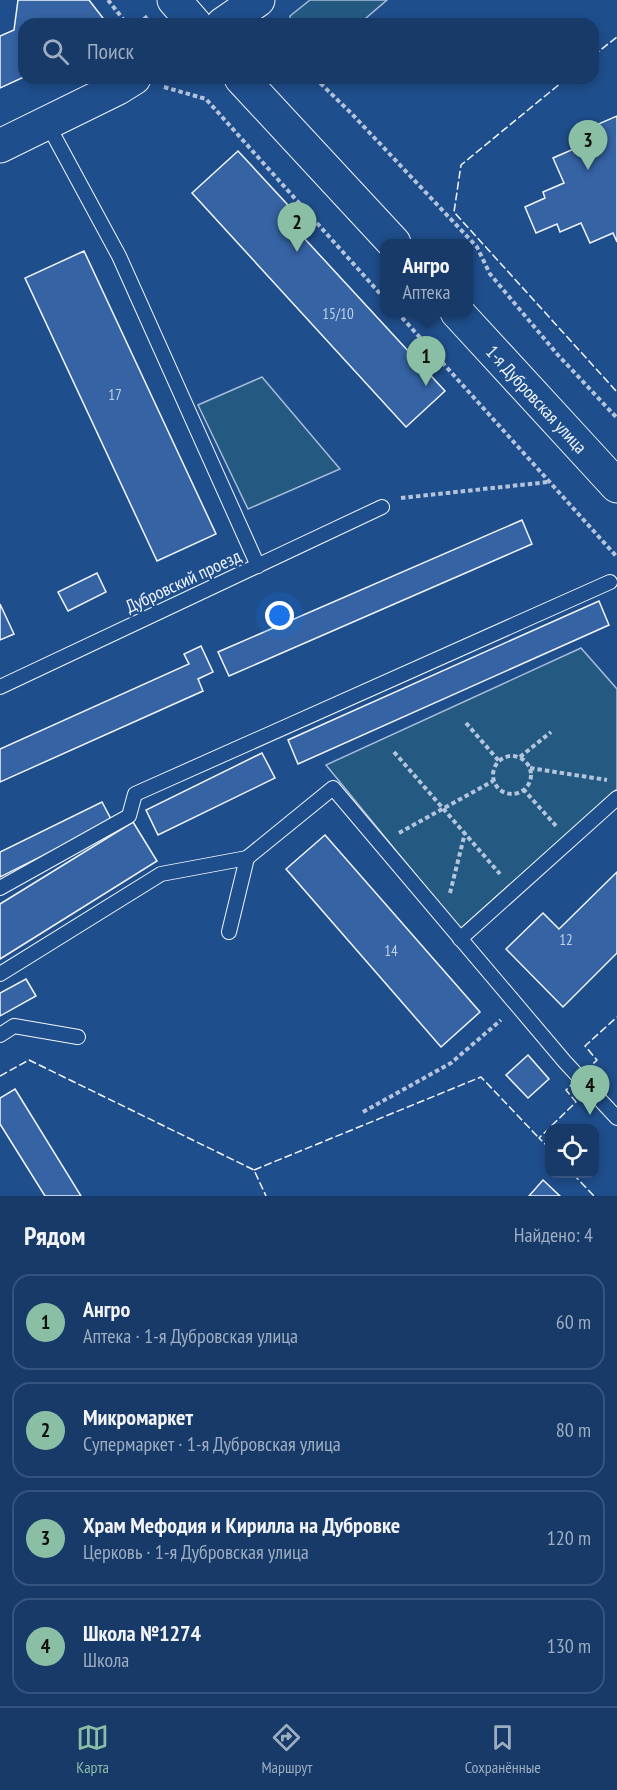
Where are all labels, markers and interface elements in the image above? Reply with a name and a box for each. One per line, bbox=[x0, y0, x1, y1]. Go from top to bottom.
search box bbox=[18, 18, 599, 84]
icon: search bbox=[39, 35, 72, 68]
text: Поиск bbox=[87, 37, 134, 65]
pin: 3 bbox=[568, 120, 608, 170]
pin: 2 bbox=[278, 202, 316, 252]
popup bbox=[380, 239, 473, 317]
text: Ангро bbox=[402, 251, 450, 279]
text: Аптека bbox=[402, 279, 451, 305]
house number: 15/10 bbox=[322, 304, 354, 323]
pin: 1 bbox=[406, 336, 446, 386]
street label: 1-я Дубровская улица bbox=[481, 340, 592, 458]
house number: 17 bbox=[108, 385, 122, 404]
street label: Дубровский проезд bbox=[122, 544, 244, 618]
your location bbox=[265, 601, 294, 630]
house number: 12 bbox=[559, 930, 573, 949]
house number: 14 bbox=[384, 941, 398, 960]
pin: 4 bbox=[570, 1066, 610, 1115]
map controls bbox=[545, 1124, 599, 1178]
button: locate bbox=[545, 1124, 599, 1178]
text: Рядом bbox=[24, 1219, 85, 1252]
text: Найдено: 4 bbox=[514, 1222, 593, 1248]
text: Ангро bbox=[83, 1295, 130, 1323]
text: 1 bbox=[41, 1309, 50, 1335]
text: 60 m bbox=[556, 1309, 591, 1335]
text: Аптека · 1-я Дубровская улица bbox=[83, 1323, 298, 1349]
text: Микромаркет bbox=[83, 1403, 193, 1431]
text: 2 bbox=[41, 1417, 50, 1443]
text: 80 m bbox=[556, 1417, 591, 1443]
text: Супермаркет · 1-я Дубровская улица bbox=[83, 1431, 341, 1457]
text: Храм Мефодия и Кирилла на Дубровке bbox=[83, 1511, 400, 1539]
text: 3 bbox=[41, 1525, 50, 1551]
text: 120 m bbox=[547, 1525, 591, 1551]
text: Церковь · 1-я Дубровская улица bbox=[83, 1539, 309, 1565]
text: Школа №1274 bbox=[83, 1619, 201, 1647]
text: 4 bbox=[41, 1633, 50, 1659]
text: 130 m bbox=[547, 1633, 591, 1659]
text: Школа bbox=[83, 1647, 129, 1673]
tab: Карта bbox=[76, 1721, 109, 1777]
tab: Маршрут bbox=[261, 1721, 312, 1777]
tab: Сохранённые bbox=[465, 1721, 541, 1777]

